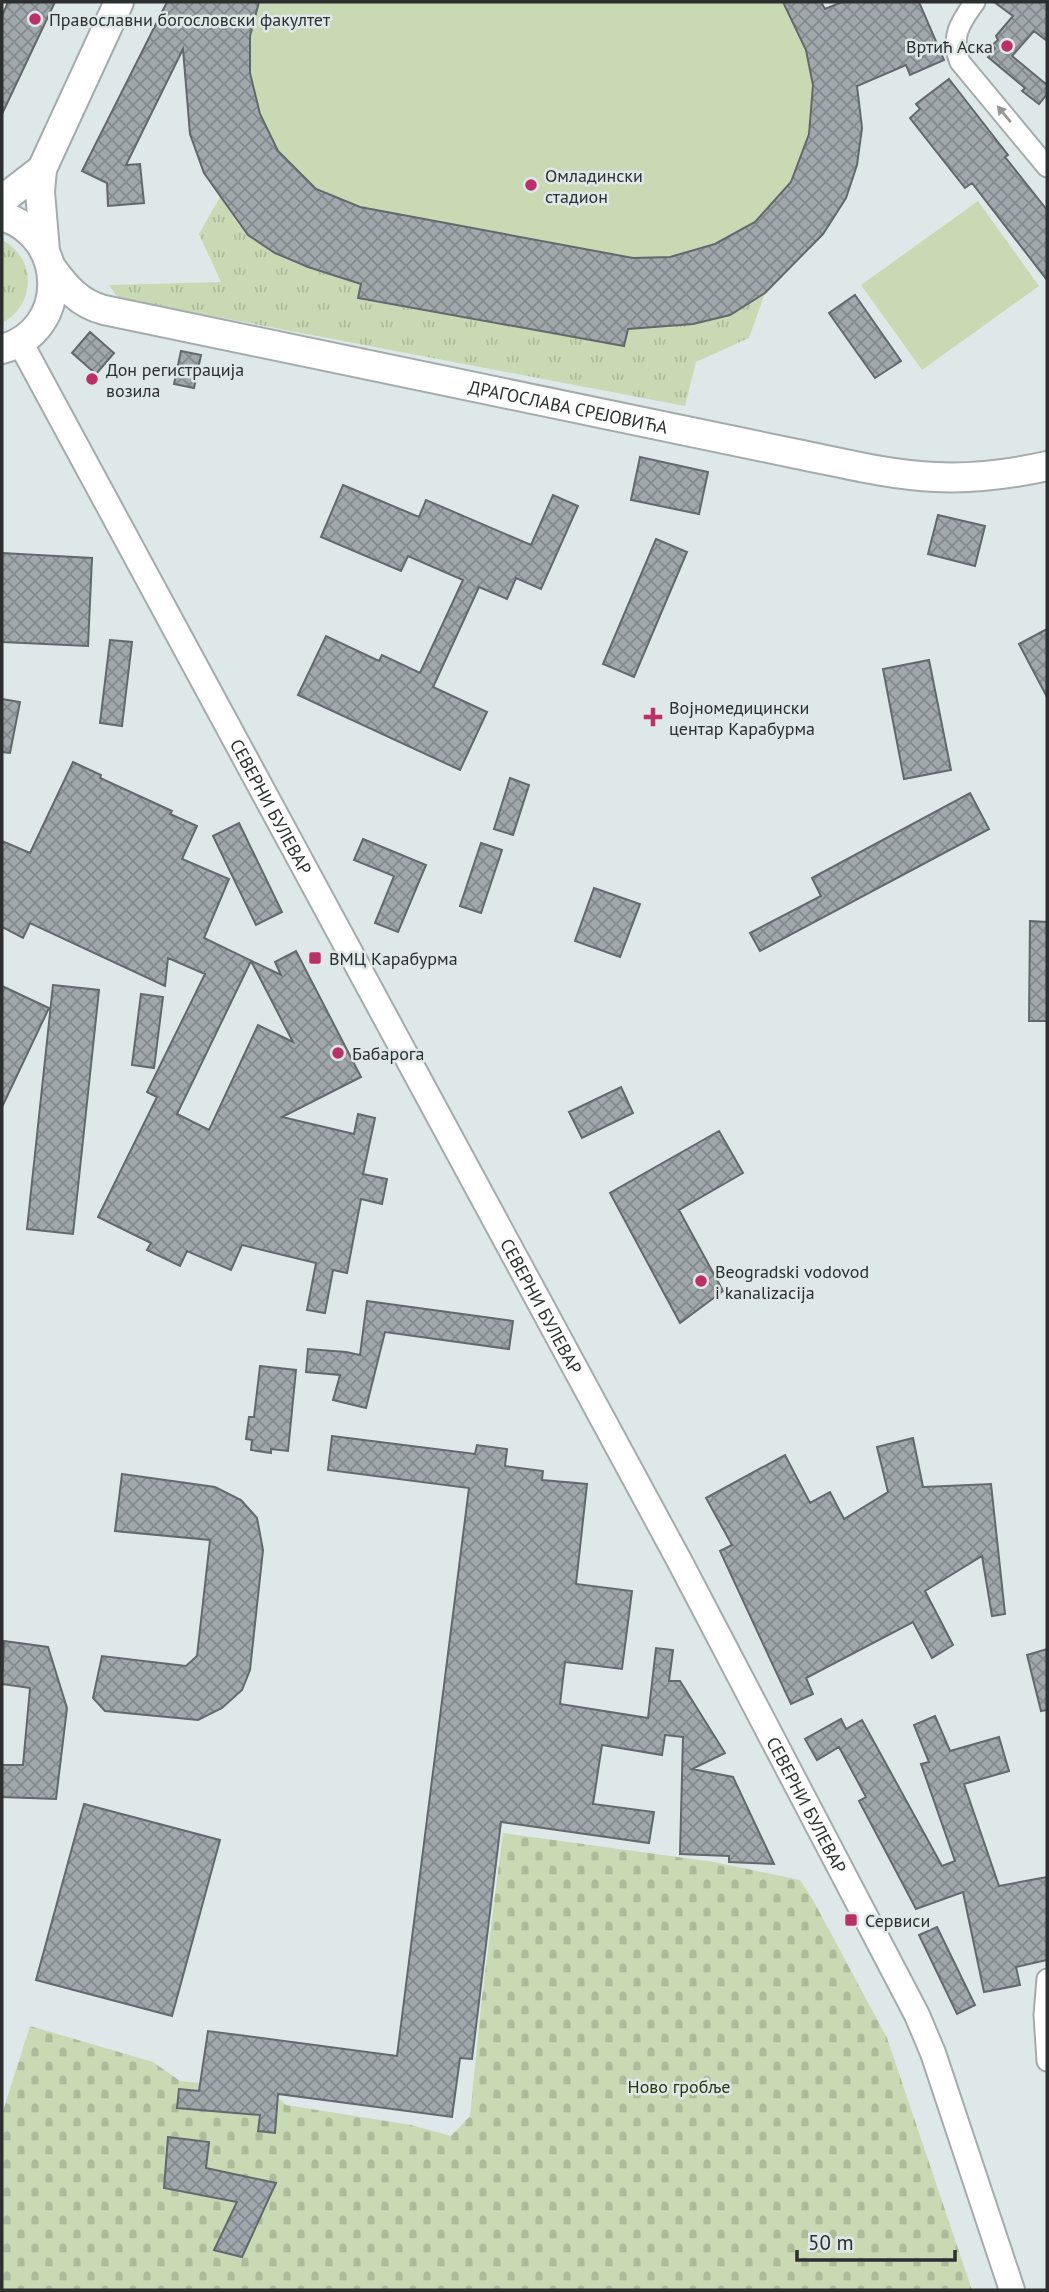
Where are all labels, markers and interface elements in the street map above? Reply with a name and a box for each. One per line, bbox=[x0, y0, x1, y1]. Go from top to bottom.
place label: Православни богословски факултет bbox=[49, 8, 331, 31]
marker: Православни богословски факултет bbox=[27, 11, 43, 27]
place label: Вртић Аска bbox=[906, 35, 993, 58]
marker: Вртић Аска bbox=[999, 38, 1015, 54]
one-way arrow bbox=[996, 106, 1011, 124]
place label: Омладински стадион bbox=[545, 164, 643, 208]
marker: Омладински стадион bbox=[523, 177, 539, 193]
place label: Дон регистрација возила bbox=[106, 358, 244, 402]
marker: Дон регистрација возила bbox=[84, 371, 100, 387]
street label: ДРАГОСЛАВА СРЕЈОВИЋА bbox=[467, 375, 670, 438]
place label: Војномедицински центар Карабурма bbox=[669, 696, 815, 740]
marker: Војномедицински центар Карабурма bbox=[643, 707, 663, 727]
street label: СЕВЕРНИ БУЛЕВАР bbox=[225, 735, 317, 878]
place label: ВМЦ Карабурма bbox=[329, 947, 458, 970]
marker: ВМЦ Карабурма bbox=[307, 950, 323, 966]
place label: Бабарога bbox=[352, 1042, 424, 1065]
marker: Бабарога bbox=[330, 1045, 346, 1061]
street label: СЕВЕРНИ БУЛЕВАР bbox=[496, 1234, 587, 1378]
place label: Beogradski vodovod i kanalizacija bbox=[715, 1260, 869, 1304]
marker: Beogradski vodovod i kanalizacija bbox=[693, 1273, 709, 1289]
street label: СЕВЕРНИ БУЛЕВАР bbox=[762, 1733, 852, 1877]
place label: Сервиси bbox=[865, 1909, 930, 1932]
marker: Сервиси bbox=[843, 1912, 859, 1928]
park label: Ново гробље bbox=[628, 2075, 730, 2098]
scale bar bbox=[797, 2218, 954, 2262]
text: 50 m bbox=[808, 2229, 854, 2256]

